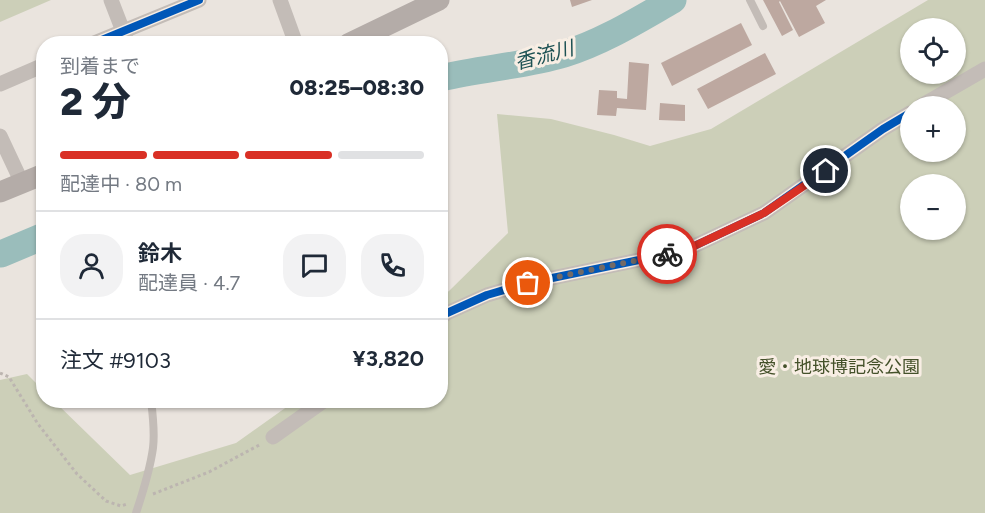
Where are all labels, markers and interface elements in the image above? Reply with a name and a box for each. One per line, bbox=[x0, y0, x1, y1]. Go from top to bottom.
map controls bbox=[900, 18, 966, 240]
button: locate bbox=[900, 18, 966, 84]
water label: 香流川 bbox=[512, 35, 578, 74]
text: 到着まで bbox=[60, 54, 140, 78]
text: 08:25–08:30 bbox=[290, 74, 424, 101]
text: 2 分 bbox=[60, 78, 131, 125]
button: + bbox=[900, 96, 966, 162]
pin bbox=[800, 145, 851, 196]
icon: home bbox=[809, 154, 842, 187]
text: 配達中 · 80 m bbox=[60, 172, 182, 196]
button: − bbox=[900, 174, 966, 240]
courier bbox=[637, 224, 697, 284]
button: person bbox=[60, 234, 123, 297]
button: chat bbox=[283, 234, 346, 297]
button: phone bbox=[361, 234, 424, 297]
icon: bike bbox=[651, 238, 684, 271]
text: 鈴木 bbox=[138, 240, 182, 267]
pin bbox=[502, 257, 553, 308]
icon: bag bbox=[511, 266, 544, 299]
text: 配達員 · 4.7 bbox=[138, 271, 240, 295]
text: ¥3,820 bbox=[353, 345, 424, 372]
text: 注文 #9103 bbox=[60, 347, 171, 374]
park label: 愛・地球博記念公園 bbox=[758, 356, 920, 378]

